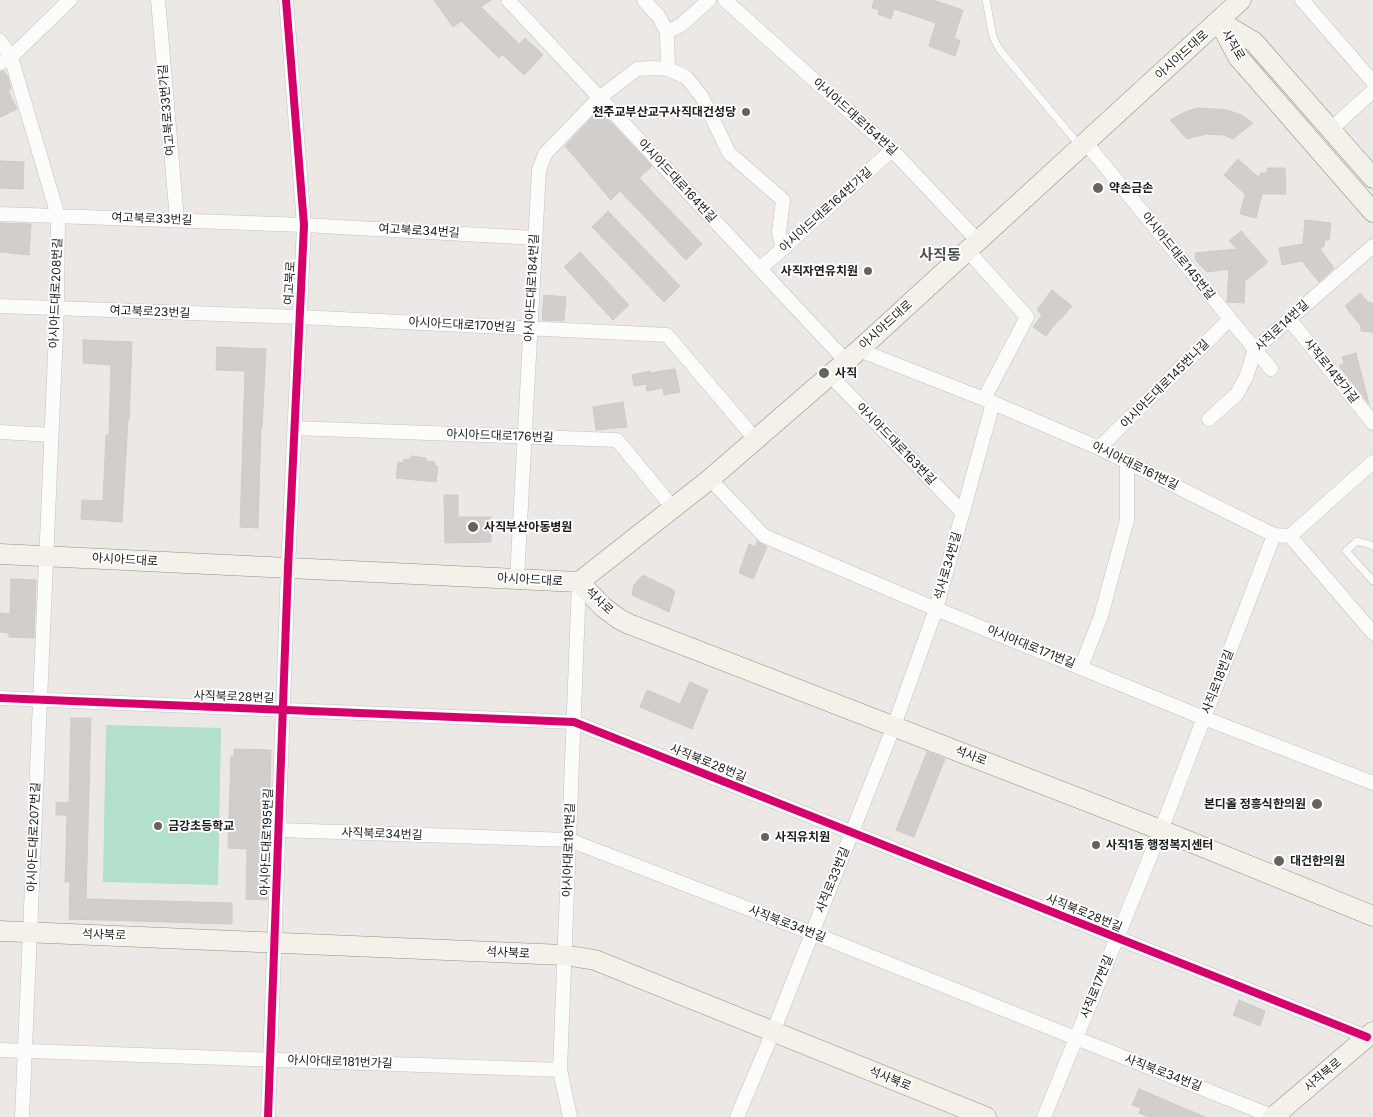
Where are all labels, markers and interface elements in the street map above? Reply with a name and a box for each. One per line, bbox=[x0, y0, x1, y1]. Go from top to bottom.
street label: 아시아드대로 bbox=[1153, 27, 1211, 83]
street label: 사직로 bbox=[1218, 27, 1248, 63]
street label: 여고북로33번가길 bbox=[156, 63, 178, 157]
street label: 아시아드대로154번길 bbox=[810, 75, 900, 159]
place label: 천주교부산교구사직대건성당 bbox=[592, 105, 736, 119]
marker: 천주교부산교구사직대건성당 bbox=[740, 106, 752, 118]
street label: 아시아드대로164번길 bbox=[635, 136, 719, 226]
street label: 아시아드대로164번가길 bbox=[777, 165, 875, 255]
marker: 약손금손 bbox=[1091, 181, 1105, 195]
place label: 약손금손 bbox=[1109, 181, 1153, 195]
street label: 아시아드대로145번길 bbox=[1138, 209, 1218, 303]
street label: 여고북로33번길 bbox=[111, 210, 193, 228]
street label: 여고북로34번길 bbox=[378, 222, 460, 240]
street label: 아시아드대로184번길 bbox=[522, 234, 542, 342]
street label: 아시아드대로208번길 bbox=[47, 237, 65, 349]
district label: 사직동 bbox=[919, 246, 961, 264]
street label: 여고북로 bbox=[282, 261, 298, 305]
place label: 사직자연유치원 bbox=[781, 264, 858, 278]
marker: 사직자연유치원 bbox=[862, 265, 874, 277]
street label: 아시아드대로 bbox=[857, 297, 915, 353]
street label: 사직로14번길 bbox=[1252, 298, 1312, 354]
street label: 여고북로23번길 bbox=[109, 303, 191, 321]
street label: 아시아드대로170번길 bbox=[408, 315, 516, 335]
street label: 사직로14번가길 bbox=[1301, 336, 1361, 406]
street label: 아시아드대로145번나길 bbox=[1118, 337, 1212, 431]
marker: 사직 bbox=[817, 366, 831, 380]
place label: 사직 bbox=[835, 366, 857, 380]
street label: 아시아드대로163번길 bbox=[853, 400, 939, 488]
street label: 아시아드대로176번길 bbox=[446, 427, 554, 445]
street label: 아시아대로161번길 bbox=[1089, 439, 1181, 493]
marker: 사직부산아동병원 bbox=[466, 520, 480, 534]
place label: 사직부산아동병원 bbox=[484, 520, 572, 534]
street label: 석사로34번길 bbox=[931, 530, 965, 602]
street label: 아시아드대로 bbox=[92, 551, 158, 569]
street label: 아시아드대로 bbox=[497, 571, 563, 589]
street label: 석사로 bbox=[582, 584, 616, 618]
street label: 아시아대로171번길 bbox=[985, 623, 1077, 671]
street label: 사직로18번길 bbox=[1199, 648, 1237, 716]
street label: 사직북로28번길 bbox=[193, 688, 275, 706]
street label: 사직북로28번길 bbox=[668, 741, 748, 785]
street label: 석사로 bbox=[953, 743, 989, 769]
street label: 아시아드대로207번길 bbox=[25, 782, 43, 892]
street label: 아시아드대로195번길 bbox=[258, 788, 276, 896]
place label: 본디올 정흥식한의원 bbox=[1204, 797, 1306, 811]
marker: 본디올 정흥식한의원 bbox=[1310, 797, 1324, 811]
street label: 아시아대로181번길 bbox=[560, 803, 578, 897]
place label: 금강초등학교 bbox=[168, 819, 234, 833]
marker: 금강초등학교 bbox=[152, 820, 164, 832]
street label: 사직북로34번길 bbox=[341, 825, 423, 843]
place label: 사직유치원 bbox=[775, 830, 830, 844]
marker: 사직유치원 bbox=[759, 831, 771, 843]
place label: 사직1동 행정복지센터 bbox=[1106, 838, 1213, 852]
marker: 사직1동 행정복지센터 bbox=[1090, 839, 1102, 851]
street label: 사직로33번길 bbox=[813, 845, 853, 915]
marker: 대건한의원 bbox=[1272, 854, 1286, 868]
place label: 대건한의원 bbox=[1290, 854, 1345, 868]
street label: 사직북로28번길 bbox=[1044, 891, 1124, 935]
street label: 사직북로34번길 bbox=[746, 903, 828, 945]
street label: 석사북로 bbox=[82, 927, 126, 943]
street label: 석사북로 bbox=[486, 945, 530, 961]
street label: 사직로17번길 bbox=[1078, 953, 1116, 1021]
street label: 사직북로34번길 bbox=[1122, 1052, 1204, 1094]
street label: 아시아대로181번가길 bbox=[287, 1053, 393, 1071]
street label: 사직북로 bbox=[1301, 1055, 1345, 1095]
street label: 석사북로 bbox=[867, 1064, 913, 1094]

